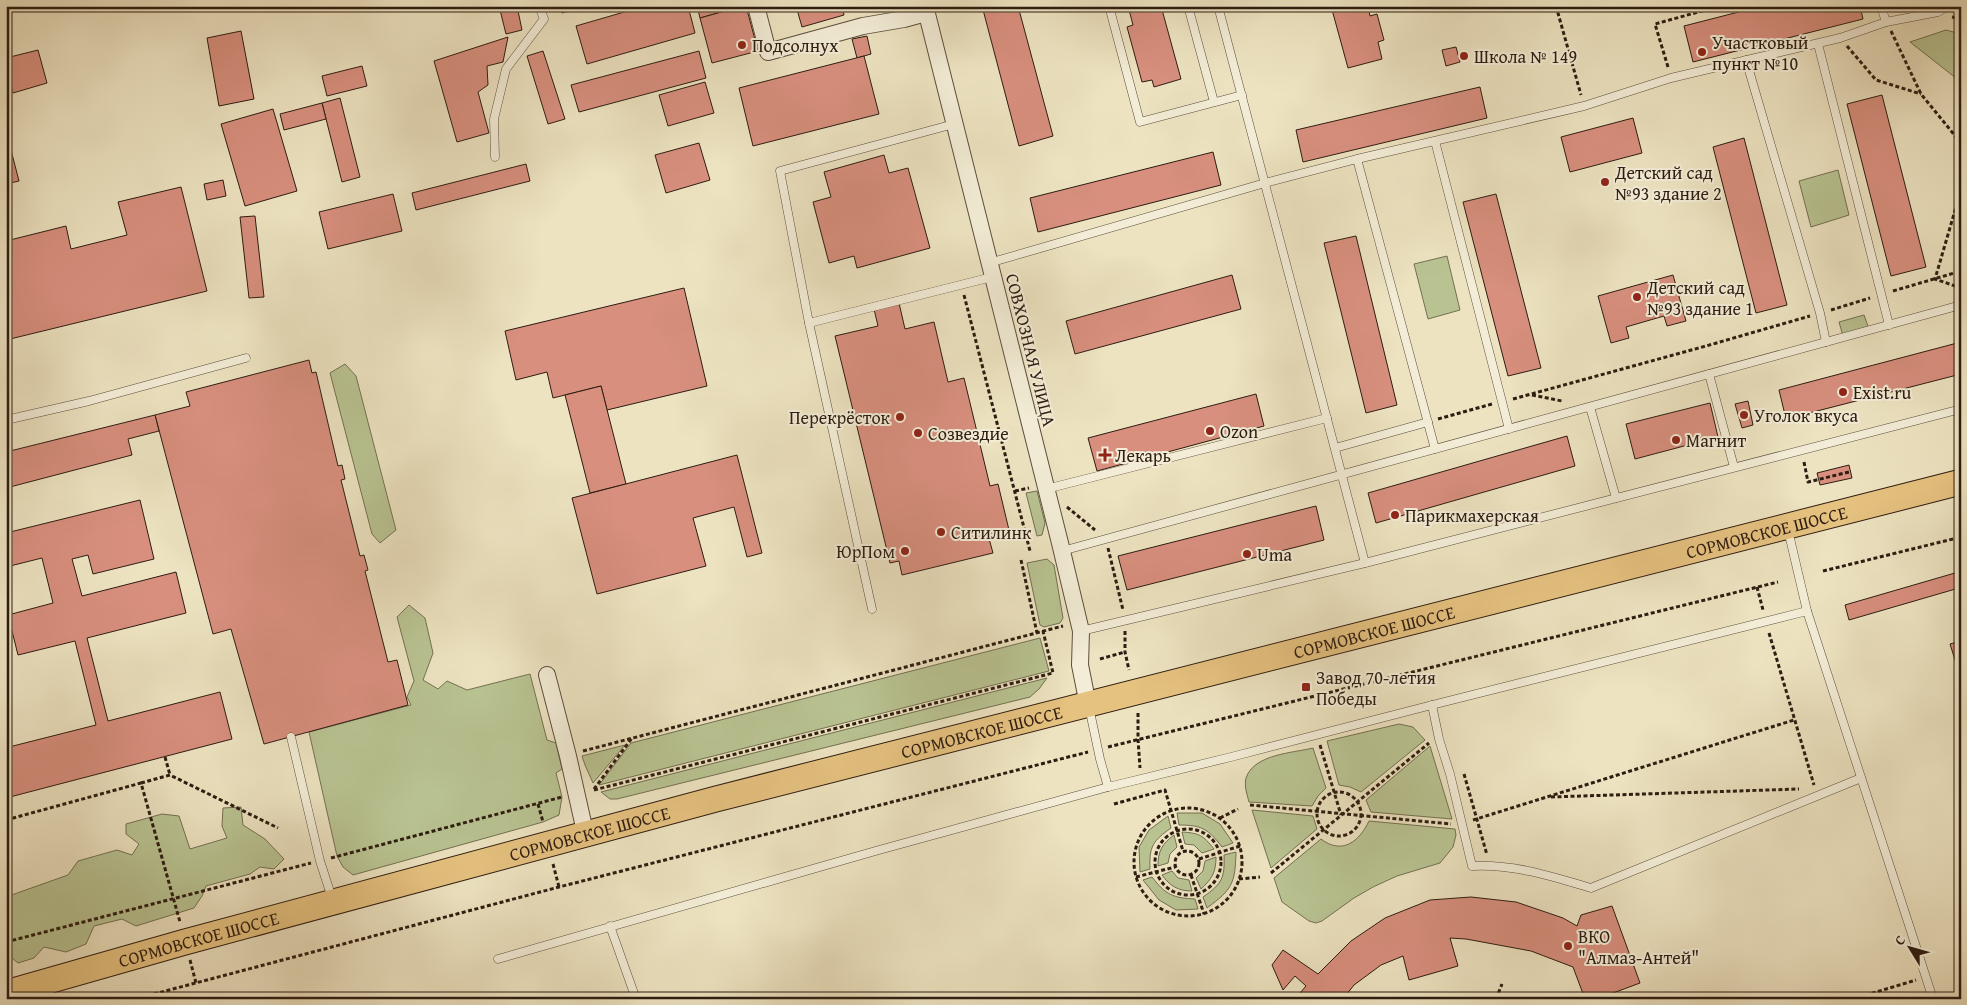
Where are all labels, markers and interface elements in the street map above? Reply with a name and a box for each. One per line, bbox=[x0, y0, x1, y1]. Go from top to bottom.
place label: Участковый пункт №10 bbox=[1712, 29, 1809, 77]
place label: Подсолнух bbox=[752, 32, 839, 59]
marker: Подсолнух bbox=[736, 39, 748, 51]
place label: Школа № 149 bbox=[1474, 43, 1577, 70]
marker: Участковый пункт №10 bbox=[1696, 46, 1708, 58]
marker: Школа № 149 bbox=[1458, 50, 1470, 62]
place label: Детский сад №93 здание 2 bbox=[1614, 159, 1722, 207]
marker: Детский сад №93 здание 2 bbox=[1599, 176, 1611, 188]
street label: СОВХОЗНАЯ УЛИЦА bbox=[999, 271, 1063, 429]
place label: Детский сад №93 здание 1 bbox=[1646, 274, 1754, 322]
marker: Детский сад №93 здание 1 bbox=[1631, 291, 1643, 303]
place label: Exist.ru bbox=[1853, 379, 1912, 406]
marker: Exist.ru bbox=[1837, 386, 1849, 398]
place label: Уголок вкуса bbox=[1754, 402, 1859, 429]
place label: Перекрёсток bbox=[789, 404, 891, 431]
marker: Уголок вкуса bbox=[1738, 409, 1750, 421]
marker: Перекрёсток bbox=[894, 411, 906, 423]
place label: Ozon bbox=[1220, 418, 1258, 445]
place label: Созвездие bbox=[928, 420, 1009, 447]
marker: Ozon bbox=[1204, 425, 1216, 437]
marker: Созвездие bbox=[912, 427, 924, 439]
place label: Магнит bbox=[1686, 427, 1746, 454]
marker: Магнит bbox=[1670, 434, 1682, 446]
place label: Лекарь bbox=[1115, 442, 1171, 469]
marker: Лекарь bbox=[1099, 449, 1111, 461]
street label: СОРМОВСКОЕ ШОССЕ bbox=[1683, 498, 1850, 565]
place label: Парикмахерская bbox=[1405, 502, 1539, 529]
marker: Парикмахерская bbox=[1389, 509, 1401, 521]
place label: Ситилинк bbox=[951, 519, 1032, 546]
marker: Ситилинк bbox=[935, 526, 947, 538]
place label: ЮрПом bbox=[836, 538, 895, 565]
place label: Uma bbox=[1257, 541, 1293, 568]
marker: ЮрПом bbox=[899, 545, 911, 557]
marker: Uma bbox=[1241, 548, 1253, 560]
street label: СОРМОВСКОЕ ШОССЕ bbox=[1291, 598, 1457, 665]
place label: Завод 70-летия Победы bbox=[1316, 664, 1436, 712]
marker: Завод 70-летия Победы bbox=[1300, 681, 1312, 693]
street label: СОРМОВСКОЕ ШОССЕ bbox=[898, 698, 1065, 765]
street label: СОРМОВСКОЕ ШОССЕ bbox=[506, 799, 673, 868]
street label: СОРМОВСКОЕ ШОССЕ bbox=[115, 904, 282, 974]
north arrow bbox=[1884, 922, 1934, 972]
place label: ВКО "Алмаз-Антей" bbox=[1578, 923, 1699, 971]
text: С bbox=[1889, 931, 1910, 949]
marker: ВКО "Алмаз-Антей" bbox=[1562, 940, 1574, 952]

